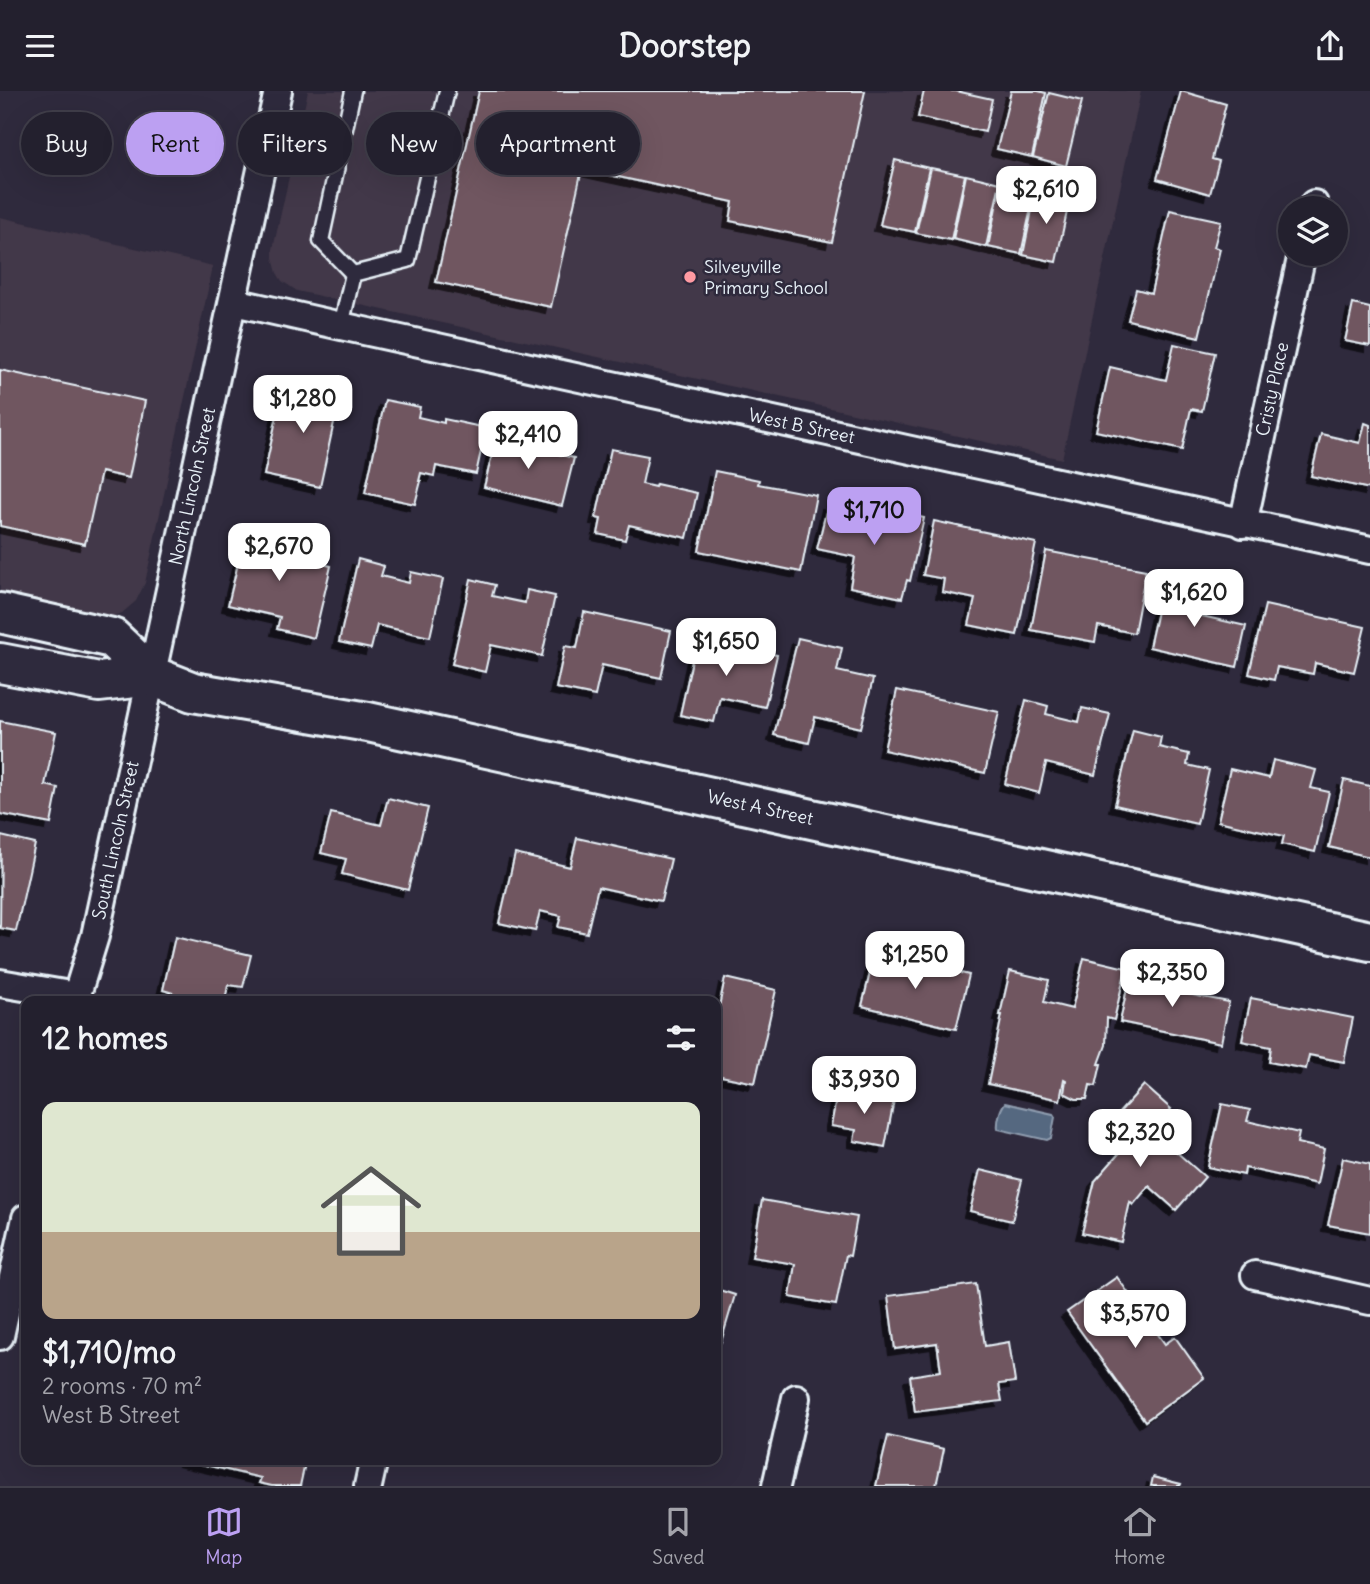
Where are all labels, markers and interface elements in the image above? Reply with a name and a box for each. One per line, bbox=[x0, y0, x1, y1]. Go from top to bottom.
text: Doorstep bbox=[619, 25, 751, 66]
icon: menu bbox=[21, 27, 59, 65]
icon: share bbox=[1311, 27, 1349, 65]
chip: Buy bbox=[21, 112, 112, 175]
chip: Rent bbox=[126, 112, 224, 175]
chip: Filters bbox=[238, 112, 352, 175]
chip: New bbox=[366, 112, 462, 175]
chip: Apartment bbox=[476, 112, 640, 175]
pin: $2,610 bbox=[989, 167, 1103, 226]
text: $2,610 bbox=[1012, 174, 1080, 203]
map controls bbox=[1278, 196, 1348, 266]
button: layers bbox=[1278, 196, 1348, 266]
place label: Silveyville Primary School bbox=[704, 255, 828, 299]
marker: Silveyville Primary School bbox=[682, 269, 698, 285]
street label: Cristy Place bbox=[1251, 340, 1293, 438]
pin: $1,280 bbox=[246, 375, 360, 435]
text: $1,280 bbox=[269, 383, 337, 412]
street label: West B Street bbox=[746, 403, 857, 449]
street label: North Lincoln Street bbox=[164, 405, 220, 567]
pin: $2,410 bbox=[471, 411, 585, 471]
text: $2,410 bbox=[494, 419, 562, 448]
pin: $1,710 bbox=[817, 487, 931, 547]
text: $1,710 bbox=[843, 495, 905, 524]
pin: $2,670 bbox=[222, 524, 336, 583]
text: $2,670 bbox=[244, 531, 314, 560]
pin: $1,620 bbox=[1137, 569, 1251, 629]
text: $1,620 bbox=[1160, 577, 1228, 606]
pin: $1,650 bbox=[669, 619, 783, 678]
text: $1,650 bbox=[692, 626, 760, 655]
street label: South Lincoln Street bbox=[87, 759, 144, 922]
street label: West A Street bbox=[705, 784, 816, 830]
pin: $1,250 bbox=[858, 932, 972, 991]
text: $1,250 bbox=[881, 939, 949, 968]
pin: $2,350 bbox=[1115, 949, 1229, 1009]
text: $2,350 bbox=[1136, 957, 1208, 986]
text: 12 homes bbox=[42, 1019, 168, 1057]
icon: filters bbox=[662, 1019, 700, 1057]
pin: $3,930 bbox=[807, 1056, 921, 1116]
text: $3,930 bbox=[828, 1064, 900, 1093]
pin: $2,320 bbox=[1083, 1109, 1197, 1169]
text: $2,320 bbox=[1105, 1117, 1175, 1146]
icon: home bbox=[308, 1148, 434, 1274]
pin: $3,570 bbox=[1078, 1291, 1192, 1350]
text: $3,570 bbox=[1100, 1298, 1170, 1327]
text: $1,710/mo bbox=[42, 1333, 176, 1371]
text: 2 rooms · 70 m² bbox=[42, 1371, 202, 1400]
text: West B Street bbox=[42, 1400, 180, 1429]
tab: Map bbox=[205, 1503, 243, 1569]
tab: Saved bbox=[652, 1503, 704, 1569]
tab: Home bbox=[1114, 1503, 1165, 1569]

